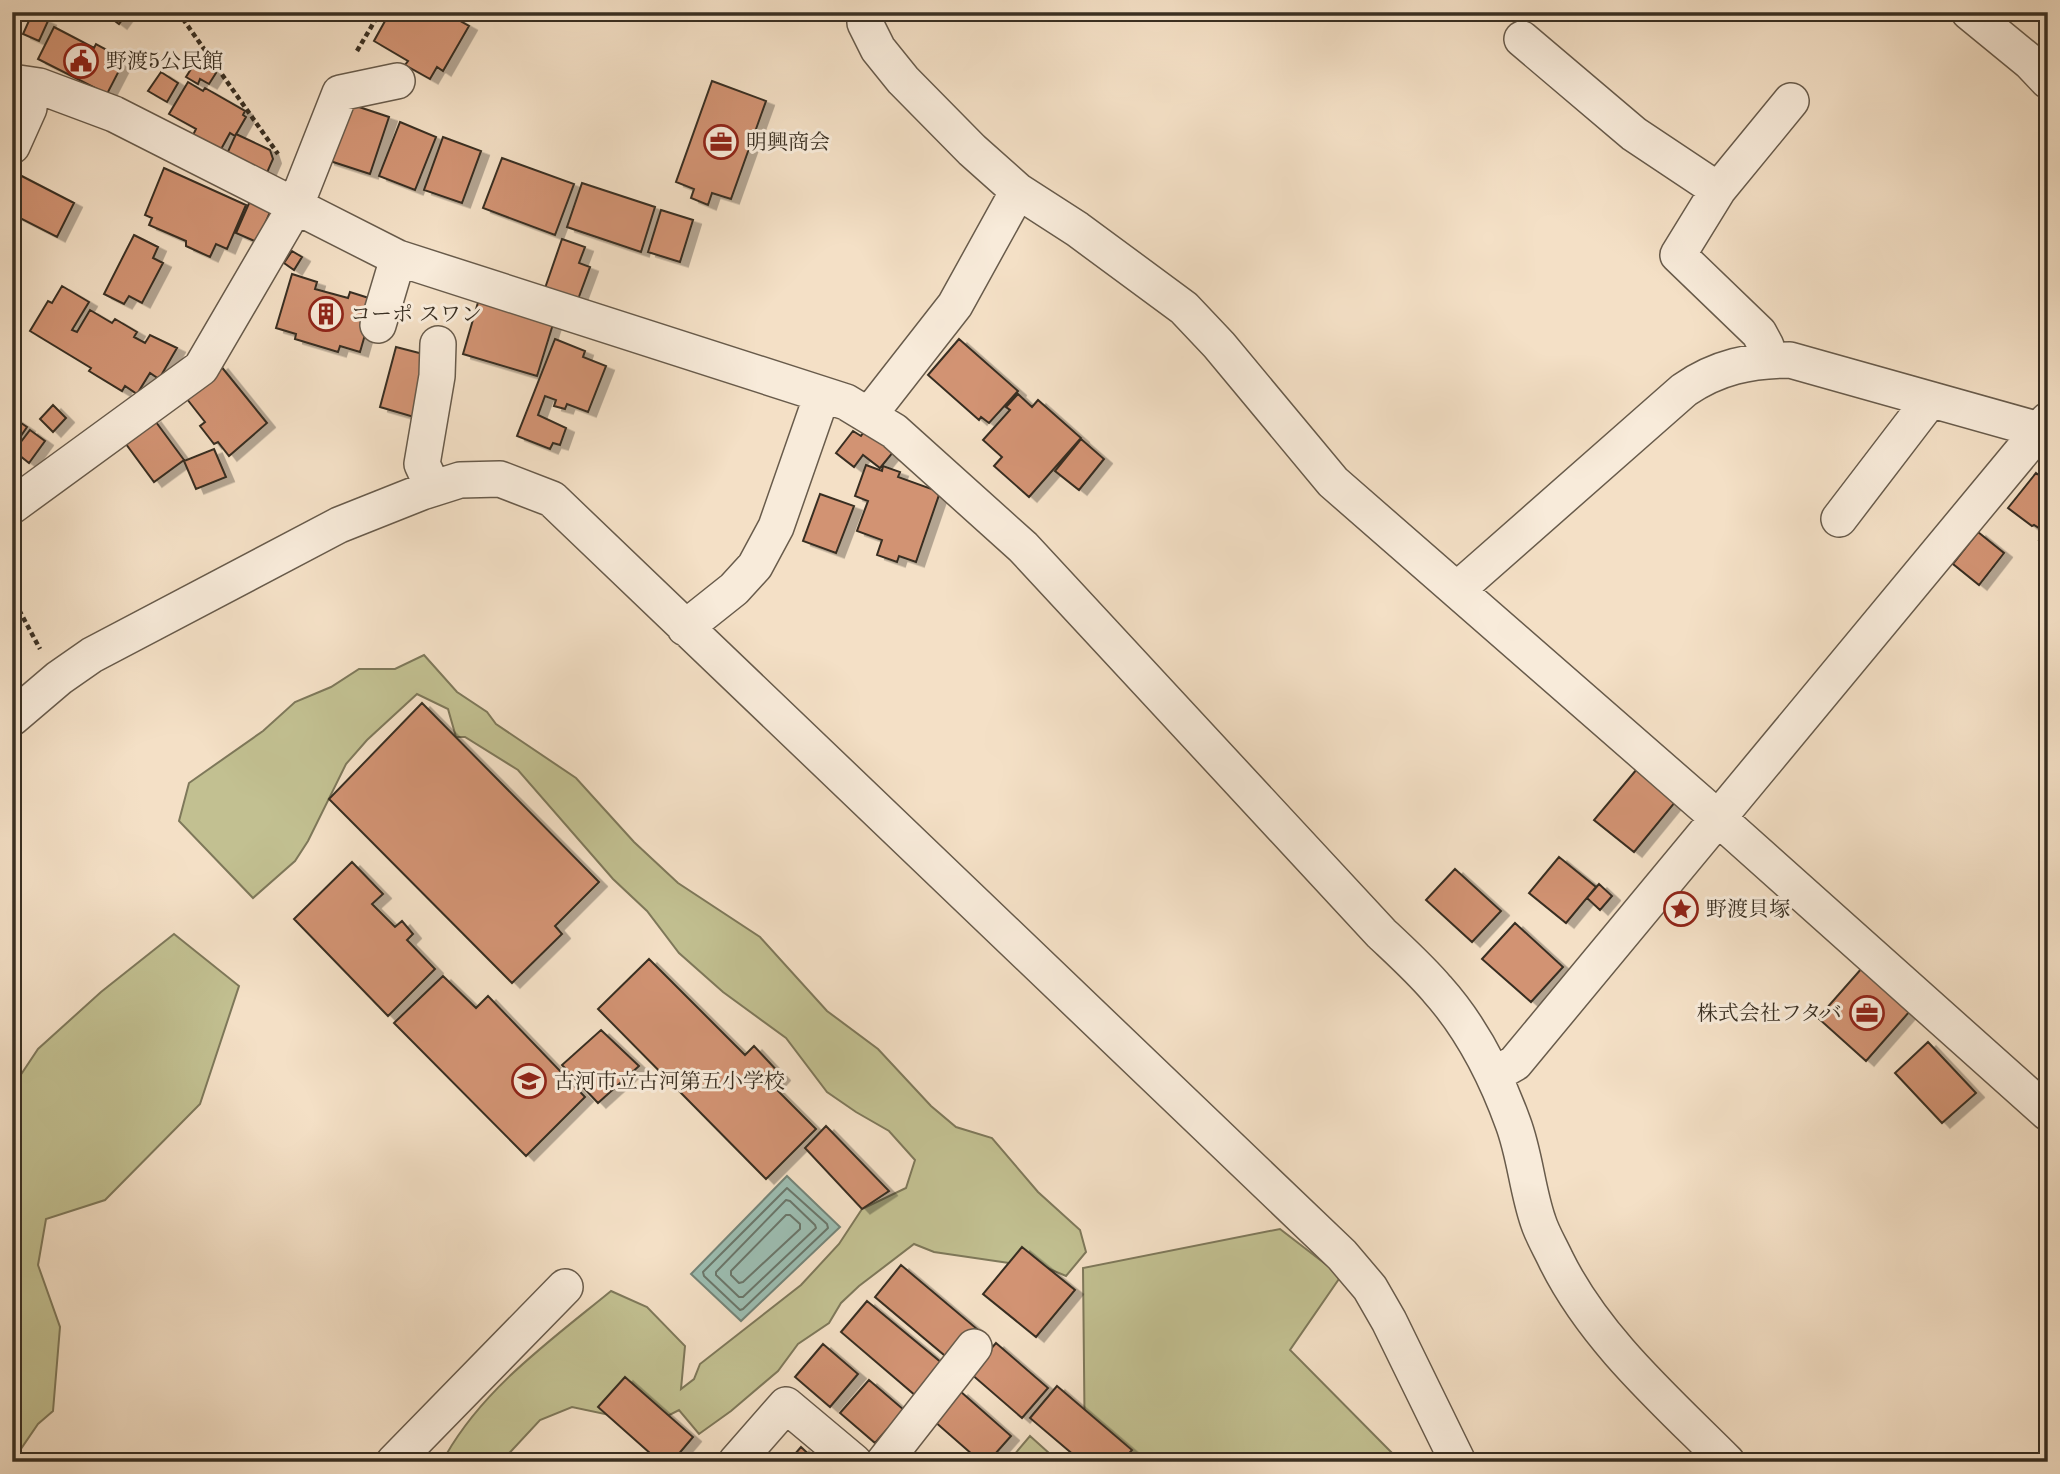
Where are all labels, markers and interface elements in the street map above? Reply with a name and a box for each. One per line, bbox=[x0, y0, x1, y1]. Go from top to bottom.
public building icon: 野渡5公民館 bbox=[62, 42, 100, 80]
place label: 野渡5公民館 bbox=[106, 50, 223, 73]
office icon: 明興商会 bbox=[702, 123, 740, 161]
place label: 明興商会 bbox=[746, 131, 830, 154]
building icon: コーポ スワン bbox=[307, 295, 345, 333]
place label: コーポ スワン bbox=[350, 304, 482, 326]
place icon: 野渡貝塚 bbox=[1662, 890, 1700, 928]
place label: 野渡貝塚 bbox=[1706, 898, 1790, 921]
office icon: 株式会社フタバ bbox=[1848, 994, 1886, 1032]
place label: 株式会社フタバ bbox=[1697, 1002, 1842, 1025]
school or university icon: 古河市立古河第五小学校 bbox=[510, 1062, 548, 1100]
place label: 古河市立古河第五小学校 bbox=[554, 1070, 785, 1093]

